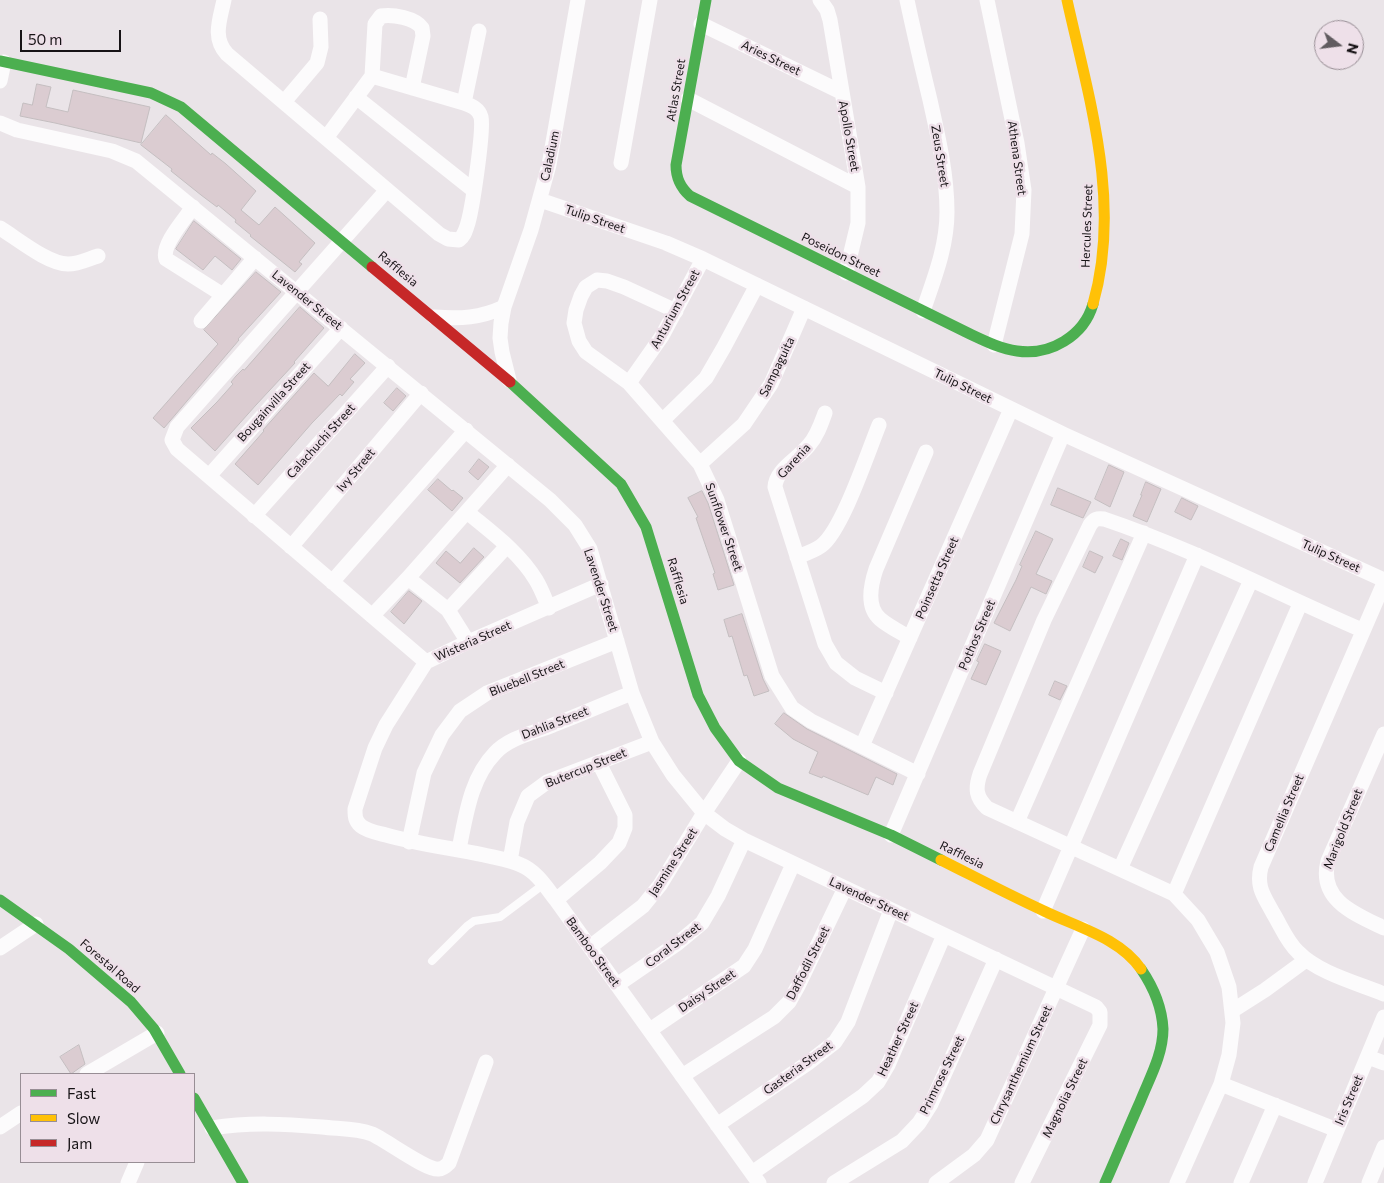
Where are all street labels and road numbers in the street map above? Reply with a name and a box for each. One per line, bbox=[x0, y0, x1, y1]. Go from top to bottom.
street label: Aries Street bbox=[739, 37, 803, 79]
street label: Atlas Street bbox=[663, 57, 689, 123]
street label: Apollo Street bbox=[836, 99, 862, 173]
street label: Athena Street bbox=[1005, 120, 1029, 196]
street label: Zeus Street bbox=[928, 124, 952, 188]
street label: Caladium bbox=[538, 130, 562, 182]
street label: Hercules Street bbox=[1078, 184, 1096, 268]
street label: Tulip Street bbox=[563, 202, 627, 236]
street label: Poseidon Street bbox=[799, 230, 883, 280]
street label: Rafflesia bbox=[375, 248, 421, 290]
street label: Lavender Street bbox=[269, 267, 345, 333]
street label: Anturium Street bbox=[647, 267, 703, 351]
street label: Sampaguita bbox=[756, 335, 798, 399]
street label: Bougainvilla Street bbox=[235, 359, 313, 445]
street label: Tulip Street bbox=[932, 366, 994, 406]
street label: Calachuchi Street bbox=[284, 401, 358, 481]
street label: Garenia bbox=[775, 440, 813, 482]
street label: Ivy Street bbox=[334, 445, 378, 495]
street label: Sunflower Street bbox=[702, 481, 746, 573]
street label: Poinsetta Street bbox=[912, 535, 962, 621]
street label: Tulip Street bbox=[1299, 537, 1363, 575]
street label: Lavender Street bbox=[581, 547, 621, 633]
street label: Rafflesia bbox=[664, 556, 692, 606]
street label: Pothos Street bbox=[956, 598, 998, 672]
street label: Wisteria Street bbox=[432, 618, 514, 664]
street label: Bluebell Street bbox=[487, 656, 567, 700]
street label: Dahlia Street bbox=[519, 704, 591, 742]
street label: Butercup Street bbox=[543, 745, 629, 791]
street label: Camellia Street bbox=[1261, 772, 1307, 854]
street label: Marigold Street bbox=[1320, 787, 1366, 871]
street label: Jasmine Street bbox=[646, 825, 700, 899]
street label: Rafflesia bbox=[937, 838, 987, 872]
street label: Lavender Street bbox=[827, 874, 911, 924]
street label: Bamboo Street bbox=[563, 915, 623, 989]
street label: Coral Street bbox=[642, 920, 704, 970]
street label: Daffodil Street bbox=[783, 924, 833, 1002]
street label: Forestal Road bbox=[77, 936, 143, 996]
street label: Daisy Street bbox=[676, 967, 738, 1015]
street label: Heather Street bbox=[874, 999, 922, 1079]
street label: Chrysanthemium Street bbox=[987, 1003, 1055, 1127]
street label: Primrose Street bbox=[917, 1033, 967, 1117]
street label: Gasteria Street bbox=[761, 1038, 835, 1098]
street label: Magnolia Street bbox=[1039, 1056, 1091, 1140]
street label: Iris Street bbox=[1332, 1073, 1366, 1127]

